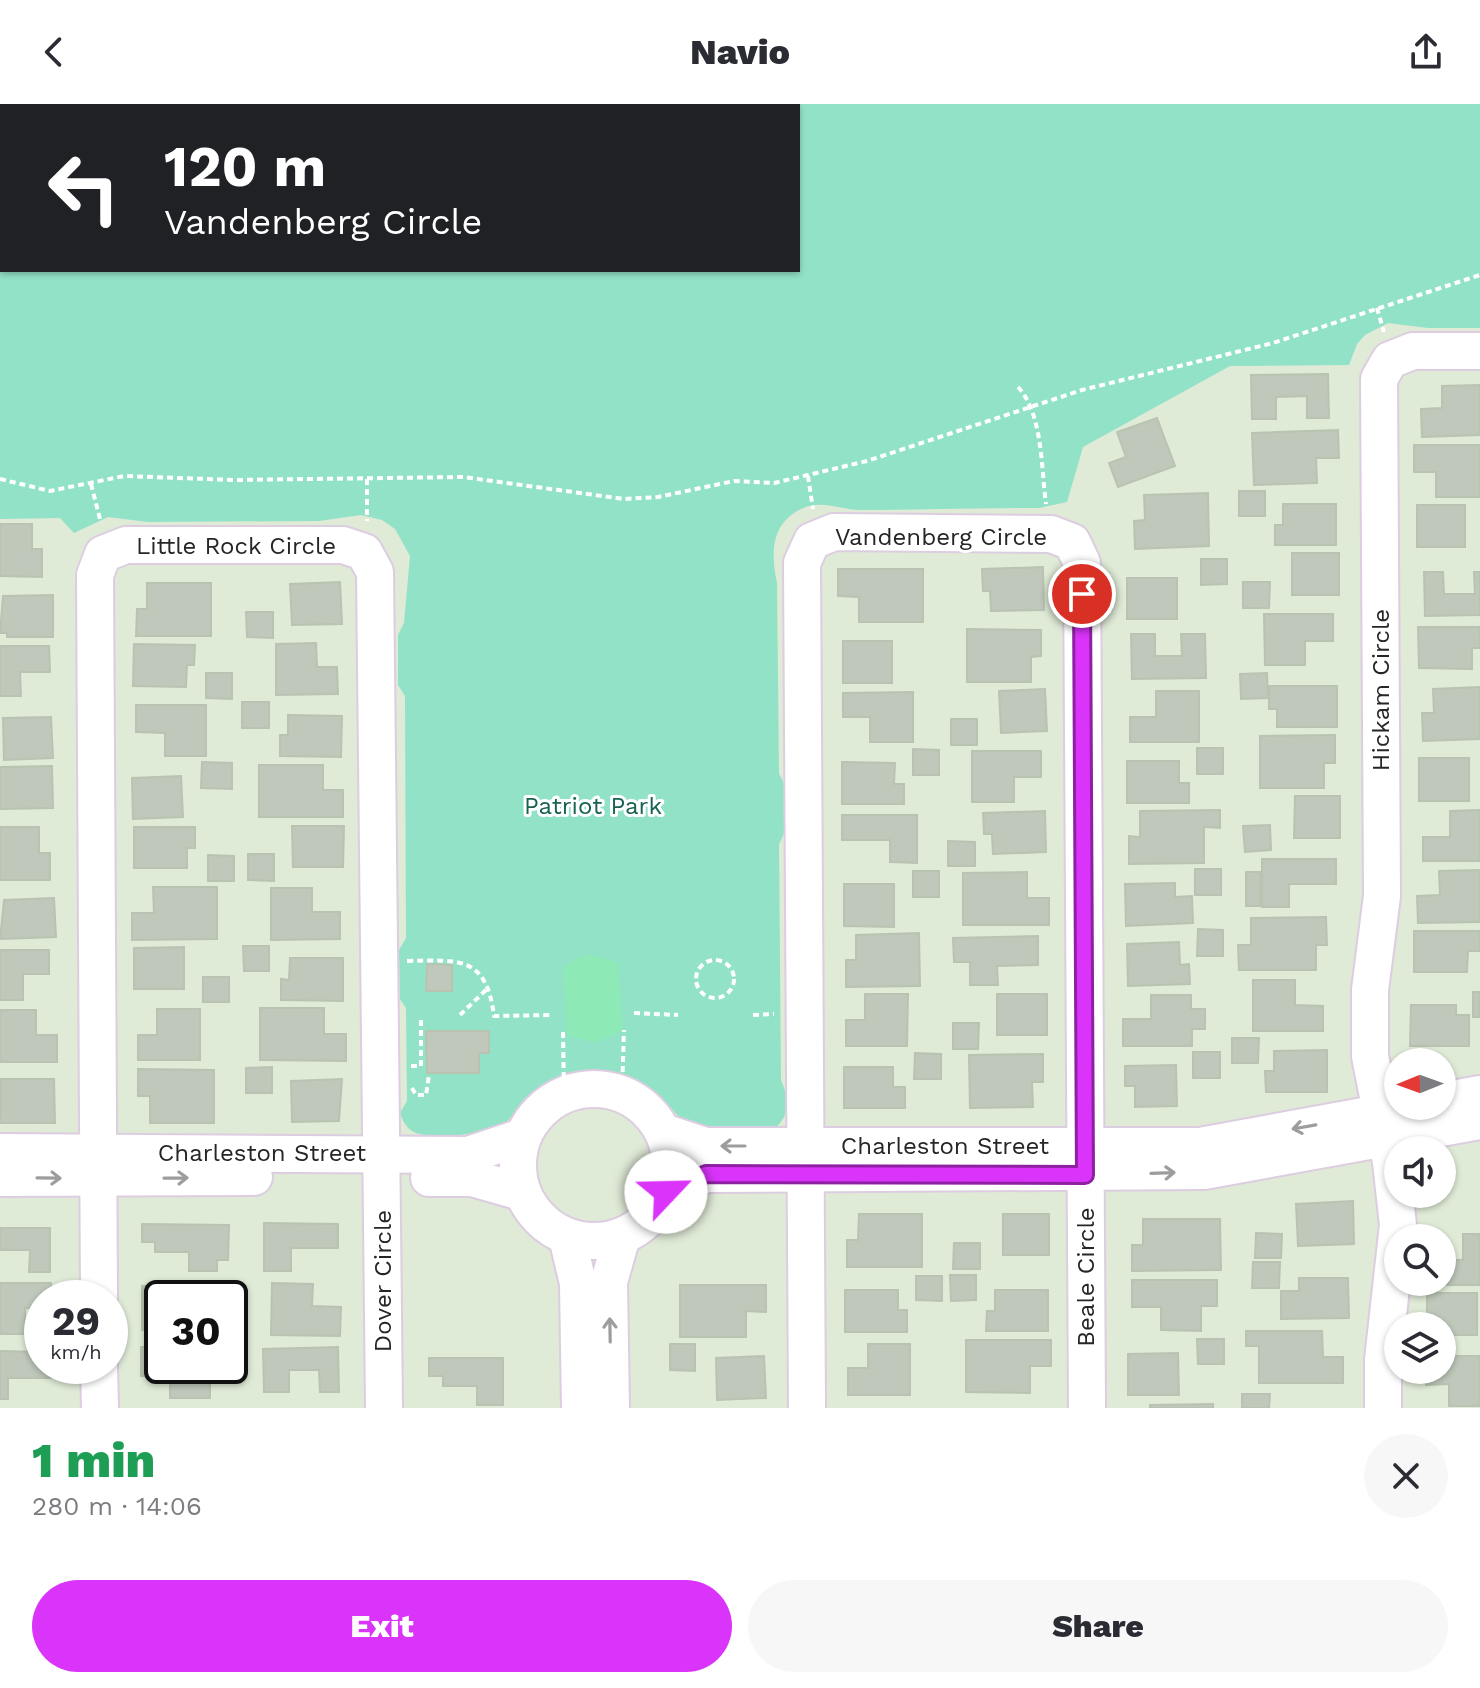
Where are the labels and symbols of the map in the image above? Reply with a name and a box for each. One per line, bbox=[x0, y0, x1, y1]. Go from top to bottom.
street label: Vandenberg Circle bbox=[835, 523, 1047, 551]
street label: Little Rock Circle bbox=[136, 532, 336, 560]
pin bbox=[1048, 560, 1116, 628]
street label: Hickam Circle bbox=[1367, 609, 1395, 771]
park label: Patriot Park bbox=[524, 792, 662, 820]
north arrow bbox=[1384, 1048, 1456, 1120]
one-way arrow bbox=[1292, 1120, 1318, 1135]
street label: Charleston Street bbox=[841, 1132, 1049, 1160]
one-way arrow bbox=[720, 1138, 747, 1154]
street label: Charleston Street bbox=[158, 1139, 366, 1167]
position arrow bbox=[624, 1150, 708, 1234]
one-way arrow bbox=[1149, 1165, 1176, 1180]
one-way arrow bbox=[162, 1170, 189, 1186]
one-way arrow bbox=[35, 1171, 62, 1186]
street label: Beale Circle bbox=[1072, 1207, 1100, 1347]
street label: Dover Circle bbox=[369, 1210, 397, 1352]
speed limit sign: 30 bbox=[144, 1280, 248, 1384]
one-way arrow bbox=[602, 1317, 618, 1344]

